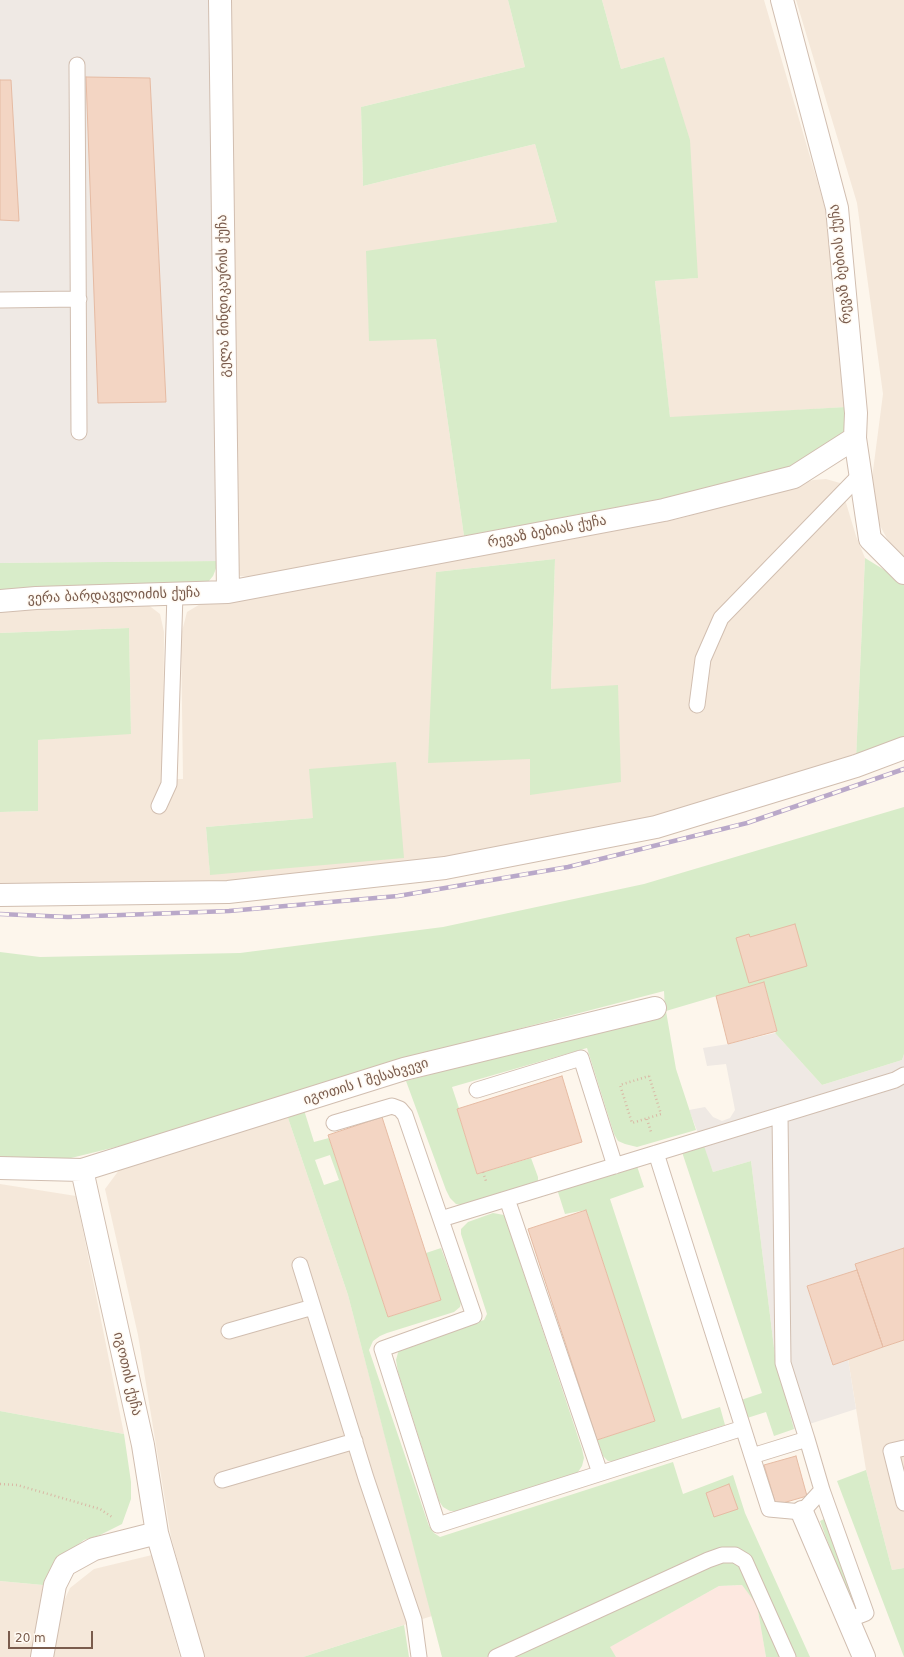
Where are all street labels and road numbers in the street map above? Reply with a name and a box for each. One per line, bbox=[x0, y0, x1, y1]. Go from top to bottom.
street label: რევაზ ბებიას ქუჩა bbox=[826, 203, 856, 325]
street label: გელა მინდიკაურის ქუჩა bbox=[214, 214, 234, 378]
street label: რევაზ ბებიას ქუჩა bbox=[486, 512, 608, 552]
street label: ვერა ბარდაველიძის ქუჩა bbox=[27, 585, 201, 607]
street label: იგოთის I შესახვევი bbox=[301, 1055, 431, 1109]
street label: იგოთის ქუჩა bbox=[109, 1330, 145, 1418]

